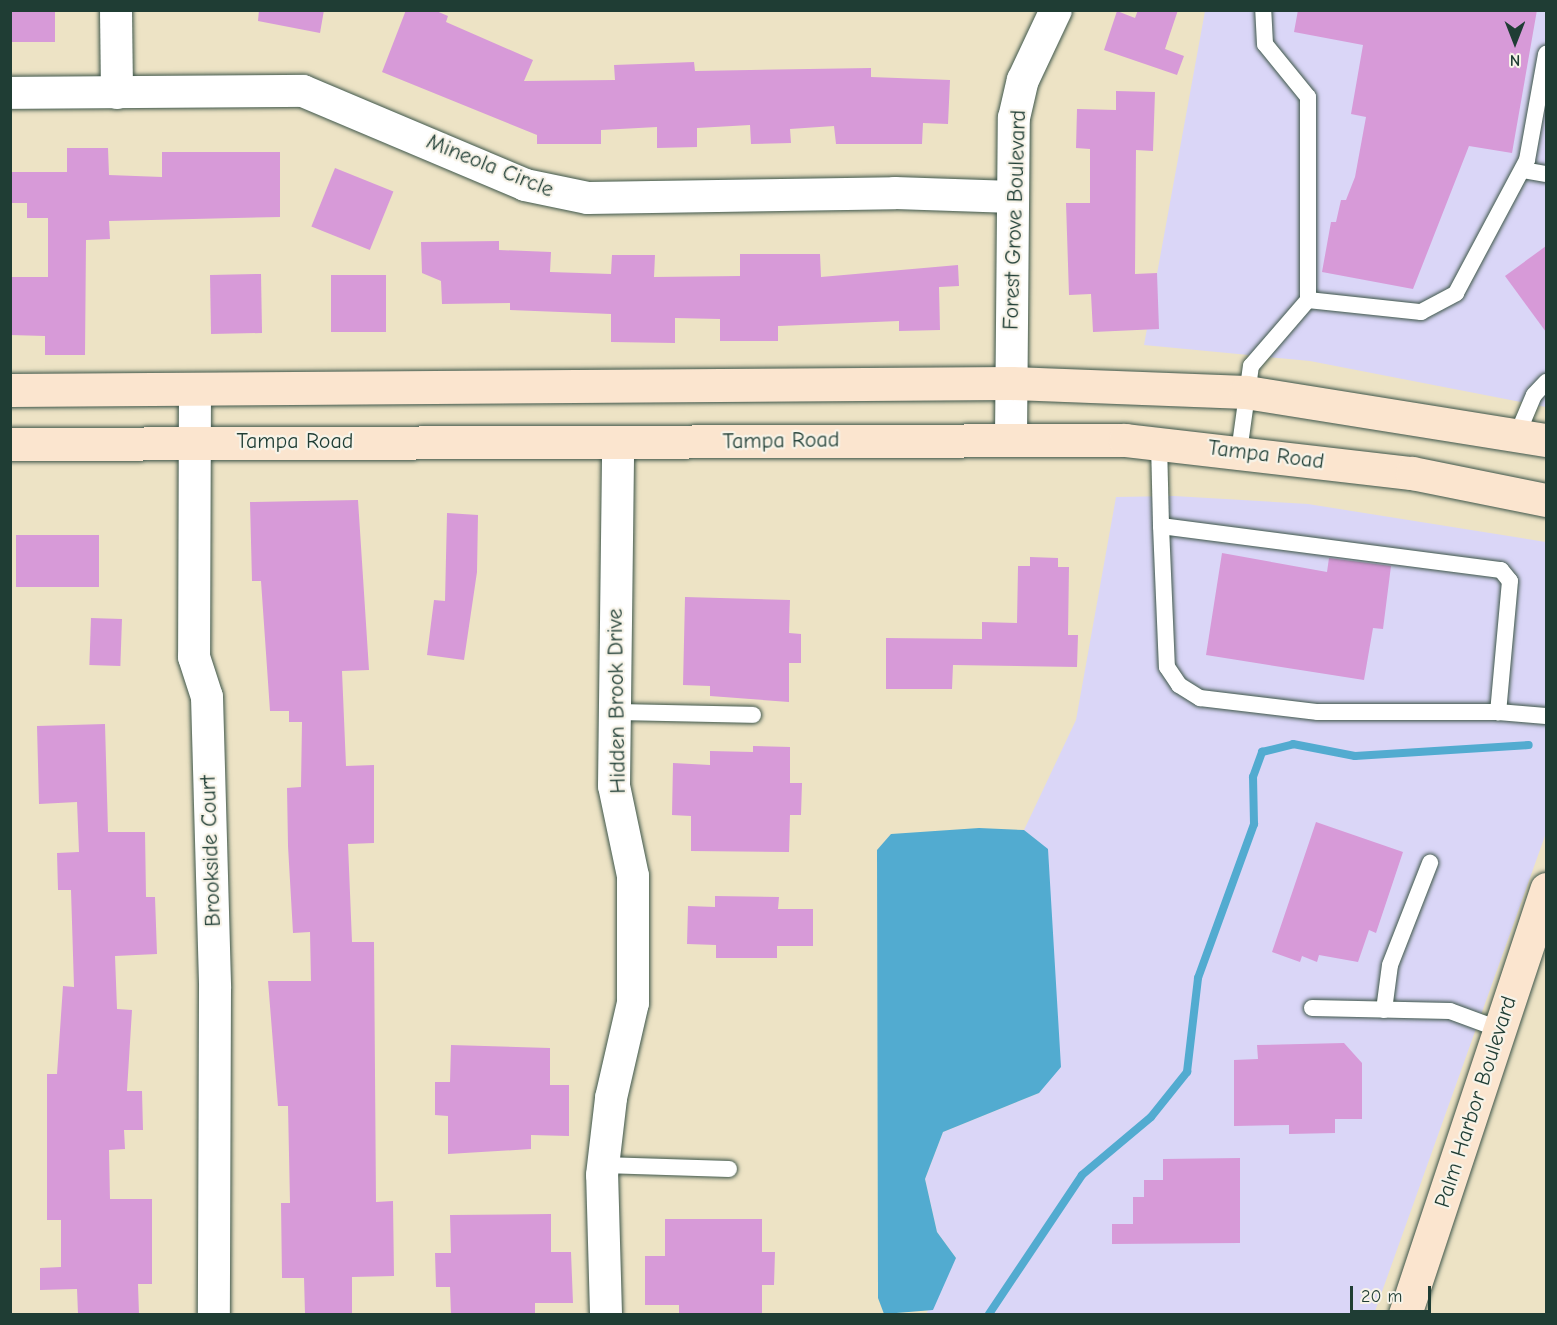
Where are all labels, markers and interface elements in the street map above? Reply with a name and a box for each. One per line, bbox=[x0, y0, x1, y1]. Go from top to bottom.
north arrow bbox=[1485, 12, 1545, 72]
text: N bbox=[1510, 51, 1520, 69]
street label: Forest Grove Boulevard bbox=[998, 110, 1032, 330]
street label: Mineola Circle bbox=[423, 129, 557, 203]
street label: Tampa Road bbox=[722, 427, 840, 455]
street label: Tampa Road bbox=[237, 429, 353, 455]
street label: Tampa Road bbox=[1206, 435, 1326, 475]
street label: Hidden Brook Drive bbox=[602, 608, 632, 794]
street label: Brookside Court bbox=[195, 775, 227, 927]
street label: Palm Harbor Boulevard bbox=[1429, 993, 1523, 1211]
scale bar bbox=[1353, 1274, 1434, 1312]
text: 20 m bbox=[1361, 1286, 1402, 1307]

